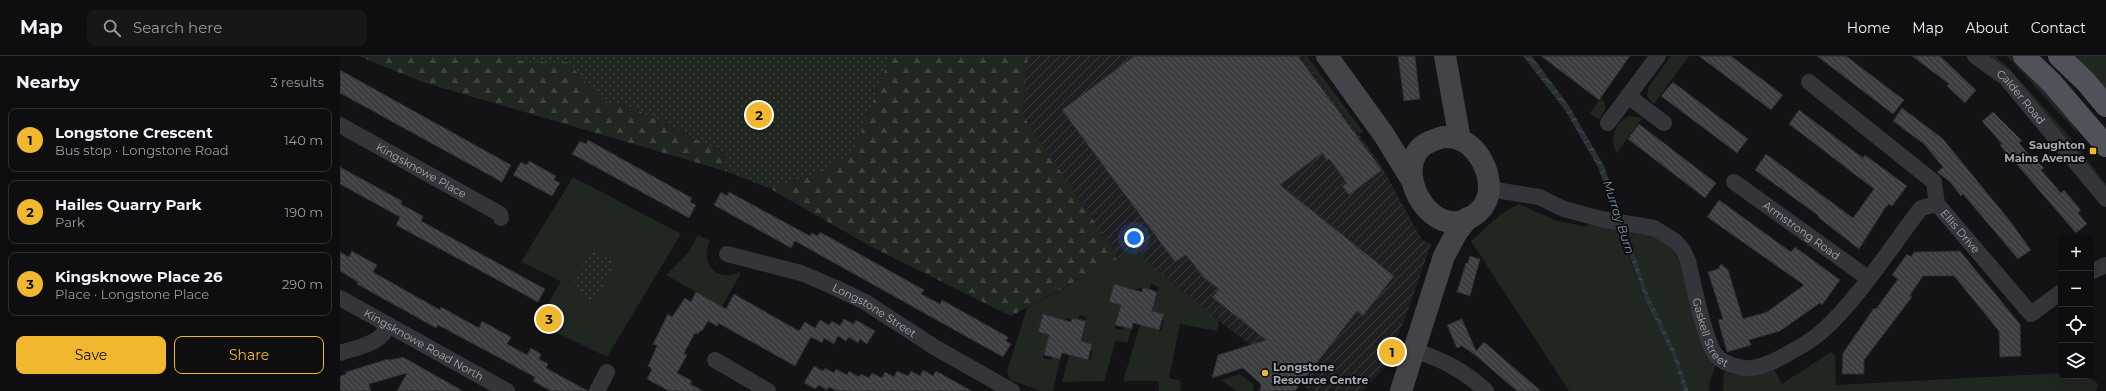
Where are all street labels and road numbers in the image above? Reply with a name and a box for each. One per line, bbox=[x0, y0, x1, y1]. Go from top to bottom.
street label: Calder Road bbox=[1994, 67, 2048, 127]
street label: Kingsknowe Place bbox=[374, 140, 469, 201]
street label: Armstrong Road bbox=[1760, 198, 1843, 263]
street label: Ellis Drive bbox=[1938, 206, 1983, 256]
street label: Longstone Street bbox=[830, 280, 920, 341]
street label: Gaskell Street bbox=[1690, 296, 1731, 370]
street label: Kingsknowe Road North bbox=[362, 306, 486, 384]

